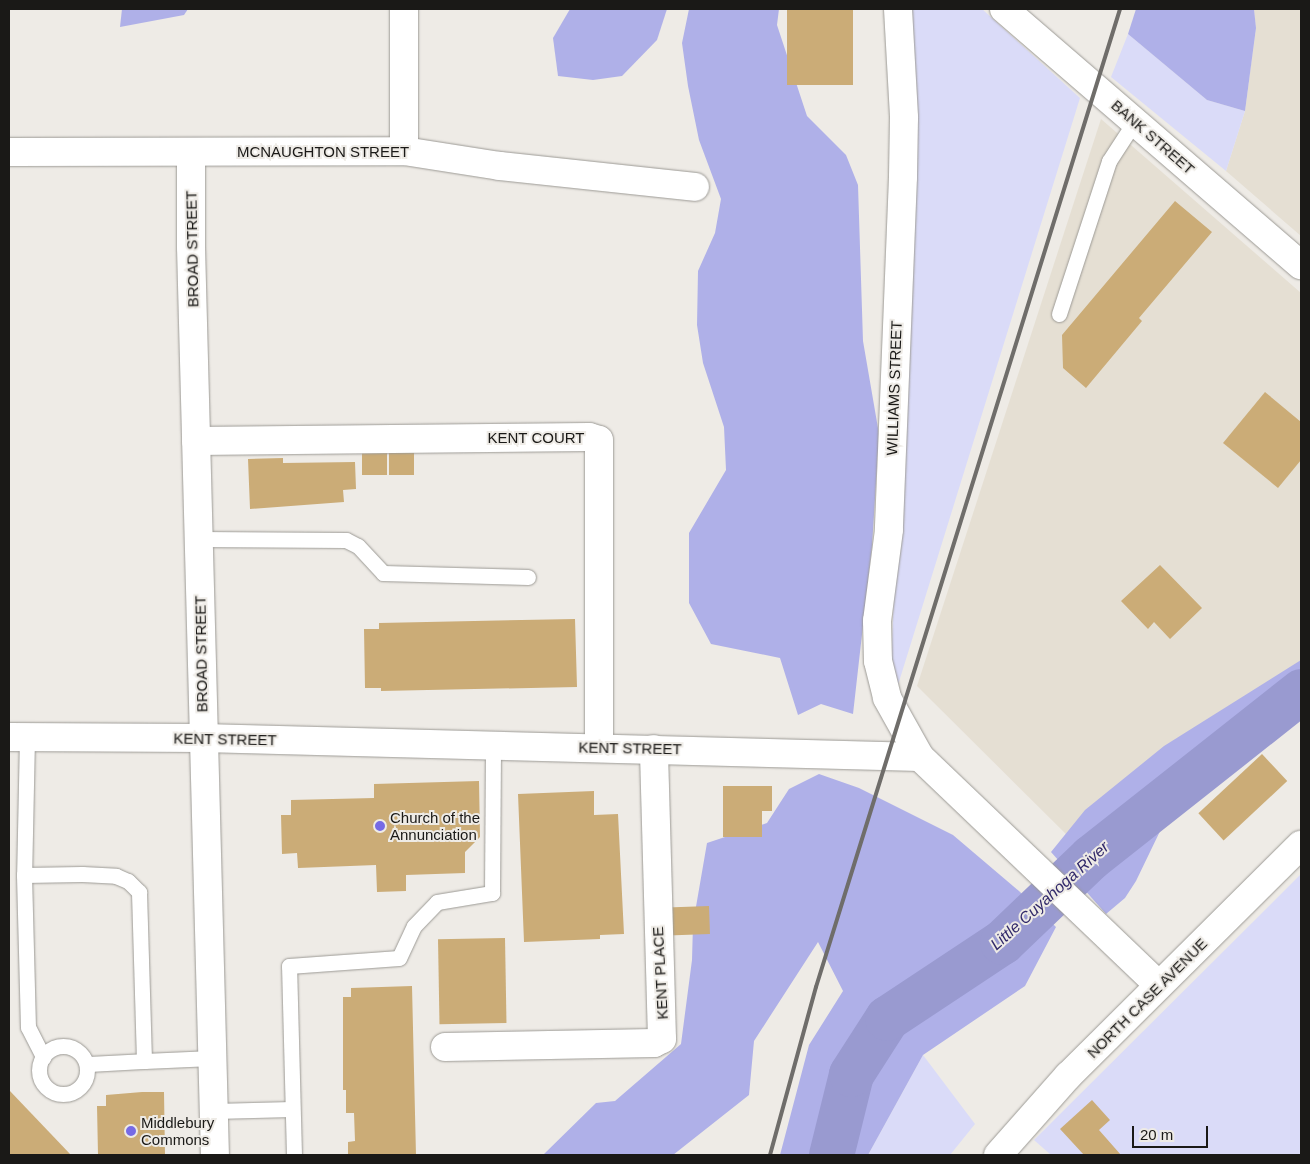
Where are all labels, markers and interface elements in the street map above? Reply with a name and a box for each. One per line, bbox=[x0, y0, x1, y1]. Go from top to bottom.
street label: BANK STREET bbox=[1108, 96, 1198, 178]
street label: MCNAUGHTON STREET bbox=[237, 143, 409, 161]
street label: BROAD STREET bbox=[182, 191, 202, 307]
street label: WILLIAMS STREET bbox=[883, 320, 905, 456]
street label: KENT COURT bbox=[487, 429, 585, 447]
street label: BROAD STREET bbox=[191, 596, 211, 712]
street label: KENT STREET bbox=[173, 729, 277, 749]
street label: KENT STREET bbox=[578, 738, 682, 758]
place label: Church of the Annunciation bbox=[390, 808, 480, 843]
marker: Church of the Annunciation bbox=[374, 820, 386, 832]
water label: Little Cuyahoga River bbox=[987, 838, 1113, 954]
street label: KENT PLACE bbox=[649, 926, 671, 1020]
street label: NORTH CASE AVENUE bbox=[1083, 934, 1211, 1062]
place label: Middlebury Commons bbox=[141, 1113, 214, 1148]
scale bar bbox=[1135, 1116, 1211, 1148]
marker: Middlebury Commons bbox=[125, 1125, 137, 1137]
text: 20 m bbox=[1140, 1126, 1173, 1143]

